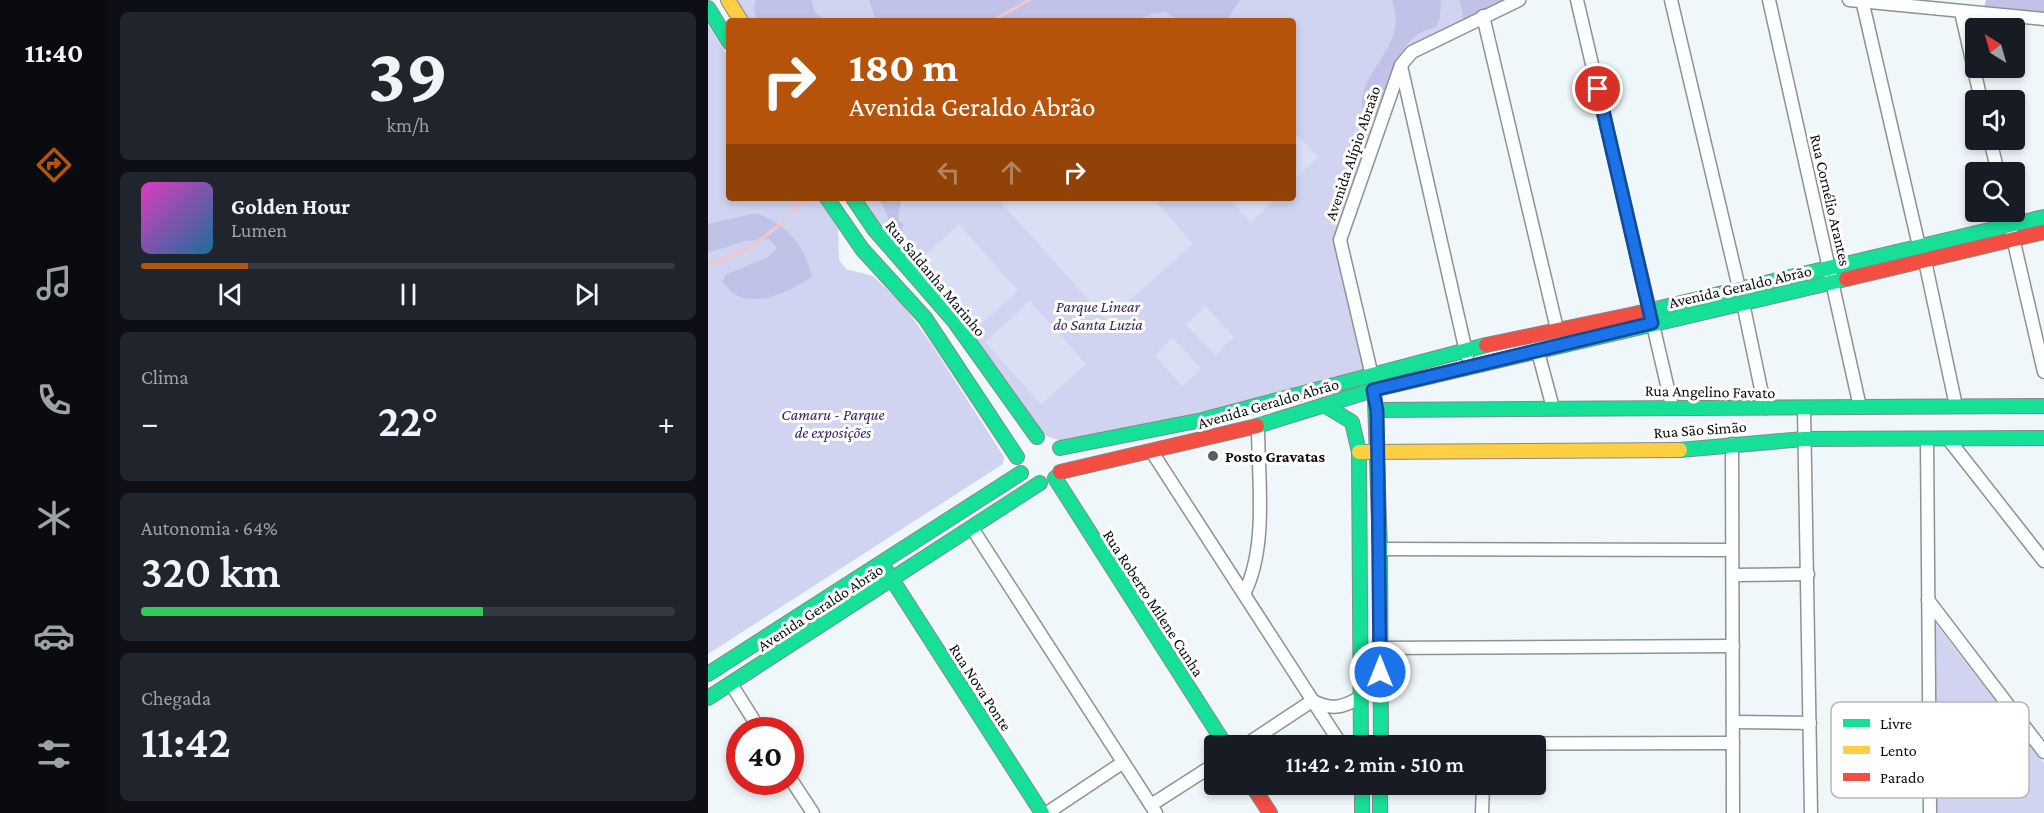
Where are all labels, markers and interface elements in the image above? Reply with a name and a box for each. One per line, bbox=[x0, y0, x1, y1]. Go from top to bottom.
north arrow bbox=[1965, 18, 2025, 78]
map controls bbox=[1965, 18, 2025, 222]
text: 39 bbox=[368, 31, 448, 118]
text: 11:40 bbox=[25, 38, 83, 68]
icon: right bbox=[750, 42, 828, 120]
text: 180 m bbox=[849, 43, 958, 90]
pin bbox=[1572, 63, 1623, 114]
icon: arrive bbox=[1581, 72, 1614, 105]
street label: Avenida Alípio Abraão bbox=[1321, 84, 1384, 223]
button: sound bbox=[1965, 90, 2025, 150]
text: Avenida Geraldo Abrão bbox=[849, 92, 1096, 122]
text: km/h bbox=[386, 114, 430, 136]
street label: Rua Cornélio Arantes bbox=[1807, 133, 1854, 268]
icon: directions bbox=[33, 144, 75, 186]
icon: left bbox=[932, 156, 965, 189]
icon: ahead bbox=[995, 156, 1028, 189]
icon: right bbox=[1058, 156, 1091, 189]
button: search bbox=[1965, 162, 2025, 222]
text: Golden Hour bbox=[231, 194, 350, 219]
street label: Rua Saldanha Marinho bbox=[882, 217, 989, 340]
text: Lumen bbox=[231, 219, 287, 241]
icon: music bbox=[33, 262, 75, 304]
street label: Avenida Geraldo Abrão bbox=[1667, 262, 1813, 311]
icon: previous bbox=[214, 278, 247, 311]
icon: pause bbox=[392, 278, 425, 311]
icon: next bbox=[570, 278, 603, 311]
park label: Parque Linear do Santa Luzia bbox=[1053, 298, 1143, 333]
text: Clima bbox=[141, 366, 189, 388]
street label: Avenida Geraldo Abrão bbox=[1196, 375, 1341, 432]
icon: phone bbox=[33, 379, 75, 421]
street label: Rua Angelino Favato bbox=[1645, 382, 1775, 402]
text: 22° bbox=[378, 396, 438, 446]
text: − bbox=[141, 404, 158, 441]
text: + bbox=[658, 404, 675, 441]
park label: Camaru - Parque de exposições bbox=[781, 406, 885, 442]
street label: Rua São Simão bbox=[1653, 418, 1747, 441]
place label: Posto Gravatas bbox=[1225, 448, 1325, 465]
marker: Posto Gravatas bbox=[1206, 449, 1220, 463]
icon: climate bbox=[33, 497, 75, 539]
text: Autonomia · 64% bbox=[141, 517, 278, 539]
street label: Rua Roberto Milene Cunha bbox=[1100, 527, 1208, 680]
text: 320 km bbox=[141, 547, 281, 597]
street label: Avenida Geraldo Abrão bbox=[754, 560, 886, 654]
icon: car bbox=[33, 615, 75, 657]
position arrow bbox=[1348, 640, 1412, 704]
street label: Rua Nova Ponte bbox=[946, 641, 1015, 734]
text: Chegada bbox=[141, 687, 211, 709]
legend bbox=[1831, 702, 2029, 798]
text: Livre bbox=[1880, 715, 1912, 732]
text: 11:42 bbox=[141, 717, 231, 767]
speed limit sign: 40 bbox=[726, 717, 804, 795]
icon: filters bbox=[33, 733, 75, 775]
text: Lento bbox=[1880, 742, 1917, 759]
text: 11:42 · 2 min · 510 m bbox=[1286, 752, 1464, 777]
text: Parado bbox=[1880, 769, 1924, 786]

